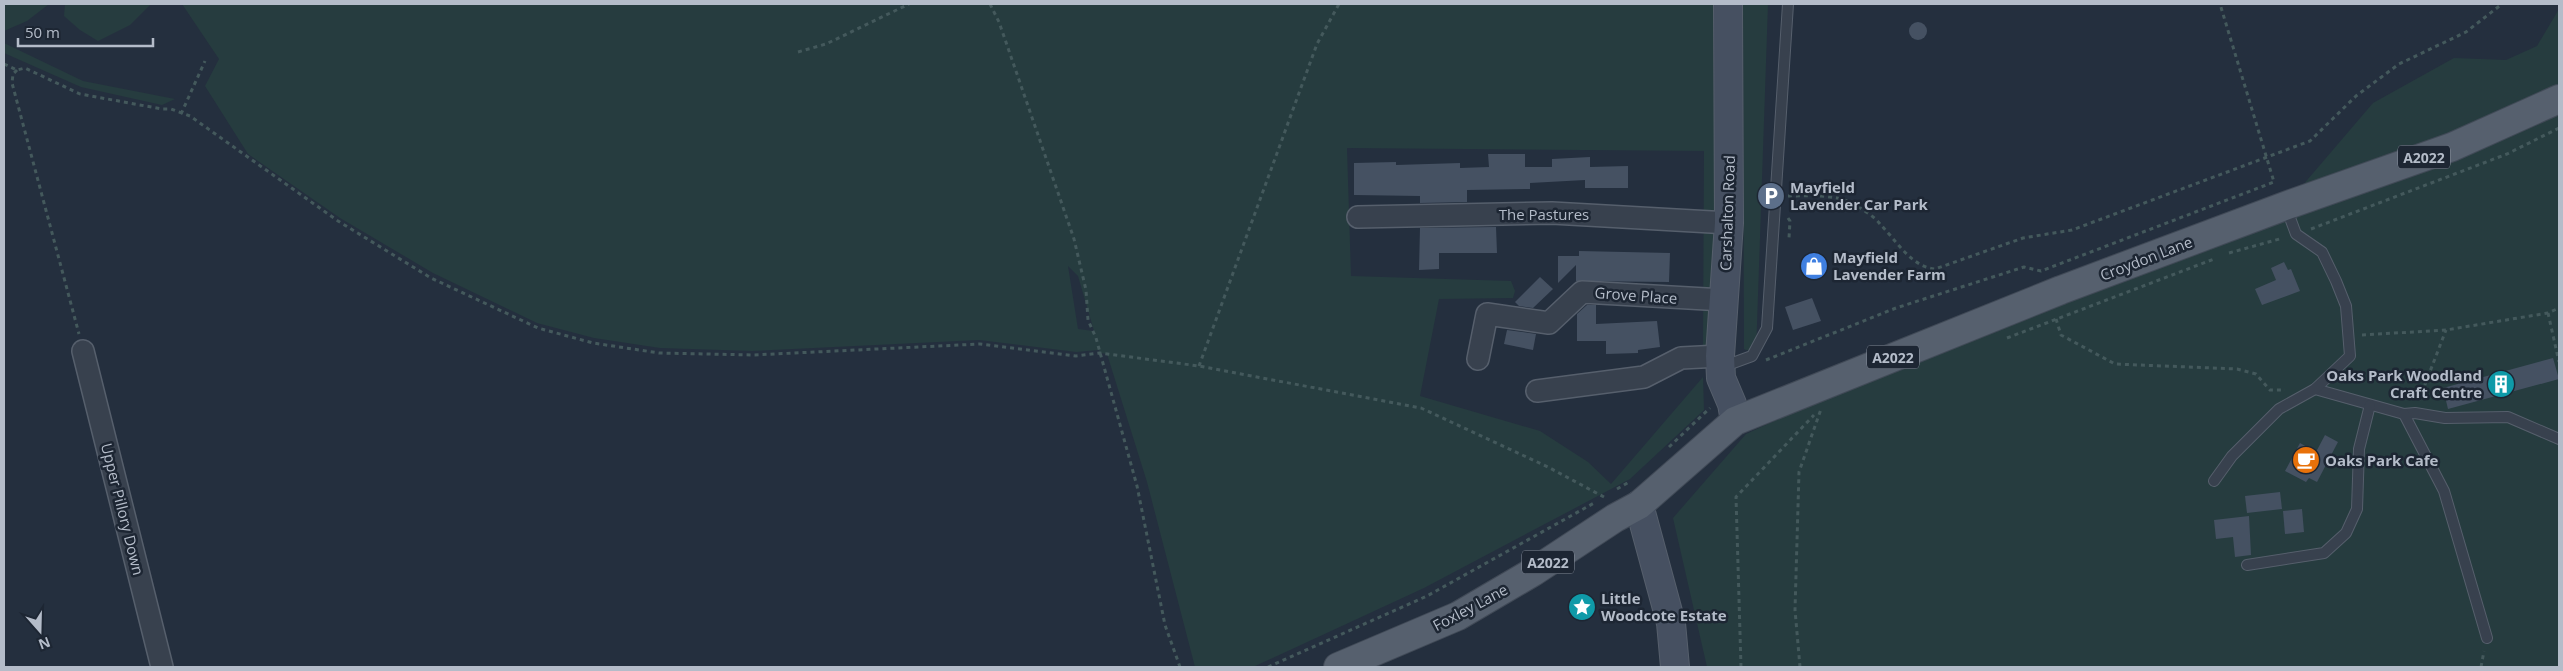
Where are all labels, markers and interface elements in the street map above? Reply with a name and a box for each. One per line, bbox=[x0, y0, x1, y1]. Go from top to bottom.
scale bar bbox=[18, 15, 152, 47]
text: 50 m bbox=[25, 22, 60, 42]
road number: A2022 bbox=[2398, 146, 2450, 168]
street label: Carshalton Road bbox=[1715, 155, 1739, 271]
place label: Mayfield Lavender Car Park bbox=[1790, 177, 1928, 214]
parking icon: Mayfield Lavender Car Park bbox=[1756, 181, 1786, 211]
street label: The Pastures bbox=[1499, 204, 1589, 224]
street label: Croydon Lane bbox=[2097, 231, 2195, 285]
place label: Mayfield Lavender Farm bbox=[1833, 247, 1946, 284]
shop icon: Mayfield Lavender Farm bbox=[1799, 251, 1829, 281]
street label: Grove Place bbox=[1594, 282, 1678, 308]
road number: A2022 bbox=[1867, 346, 1919, 368]
place label: Oaks Park Woodland Craft Centre bbox=[2326, 365, 2482, 402]
building icon: Oaks Park Woodland Craft Centre bbox=[2486, 369, 2516, 399]
street label: Upper Pillory Down bbox=[97, 441, 149, 577]
cafe icon: Oaks Park Cafe bbox=[2291, 445, 2321, 475]
place label: Oaks Park Cafe bbox=[2325, 450, 2439, 470]
road number: A2022 bbox=[1522, 550, 1574, 574]
street label: Foxley Lane bbox=[1429, 579, 1511, 635]
place label: Little Woodcote Estate bbox=[1601, 588, 1727, 625]
place icon: Little Woodcote Estate bbox=[1567, 592, 1597, 622]
north arrow bbox=[15, 606, 65, 656]
text: N bbox=[36, 633, 53, 655]

